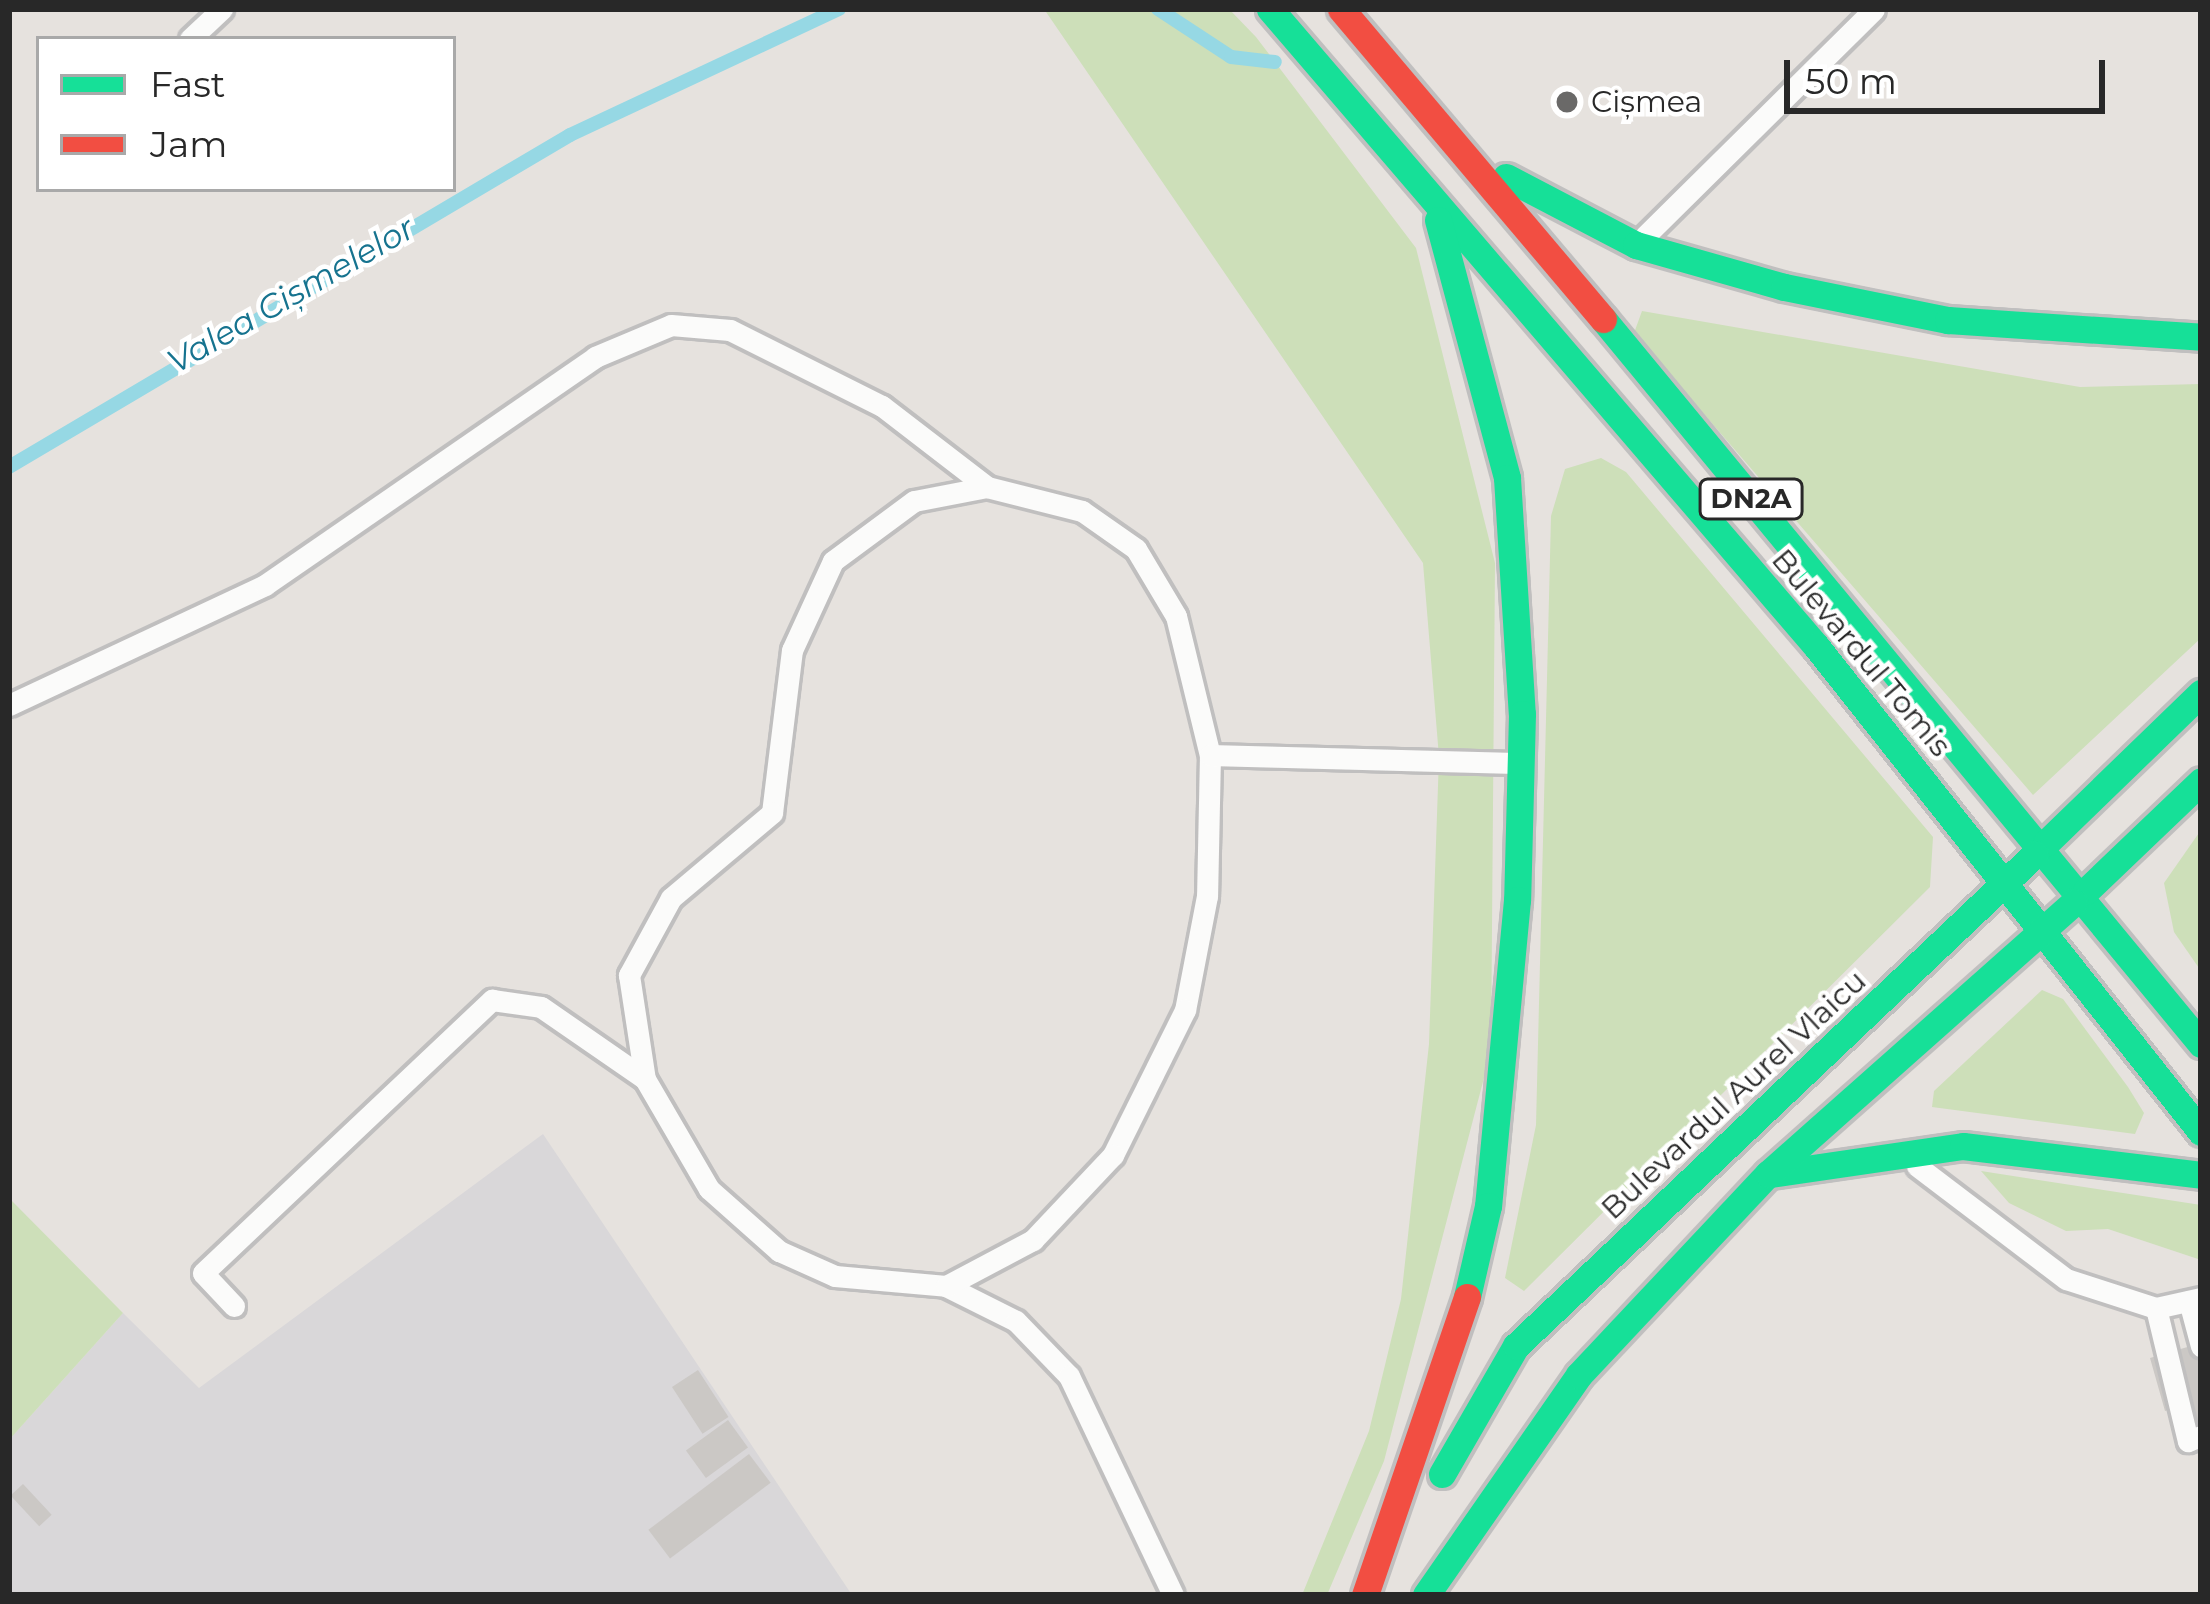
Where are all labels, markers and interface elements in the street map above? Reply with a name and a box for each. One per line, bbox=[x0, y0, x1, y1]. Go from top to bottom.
legend bbox=[36, 36, 456, 192]
scale bar bbox=[1790, 36, 2111, 110]
text: 50 m bbox=[1805, 59, 1897, 103]
text: Fast bbox=[150, 62, 225, 106]
place label: Cișmea bbox=[1591, 84, 1702, 120]
marker: Cișmea bbox=[1554, 89, 1580, 115]
text: Jam bbox=[150, 122, 227, 166]
water label: Valea Cișmelelor bbox=[160, 208, 422, 382]
road number: DN2A bbox=[1697, 478, 1805, 520]
street label: Bulevardul Tomis bbox=[1764, 542, 1958, 764]
street label: Bulevardul Aurel Vlaicu bbox=[1594, 963, 1874, 1227]

